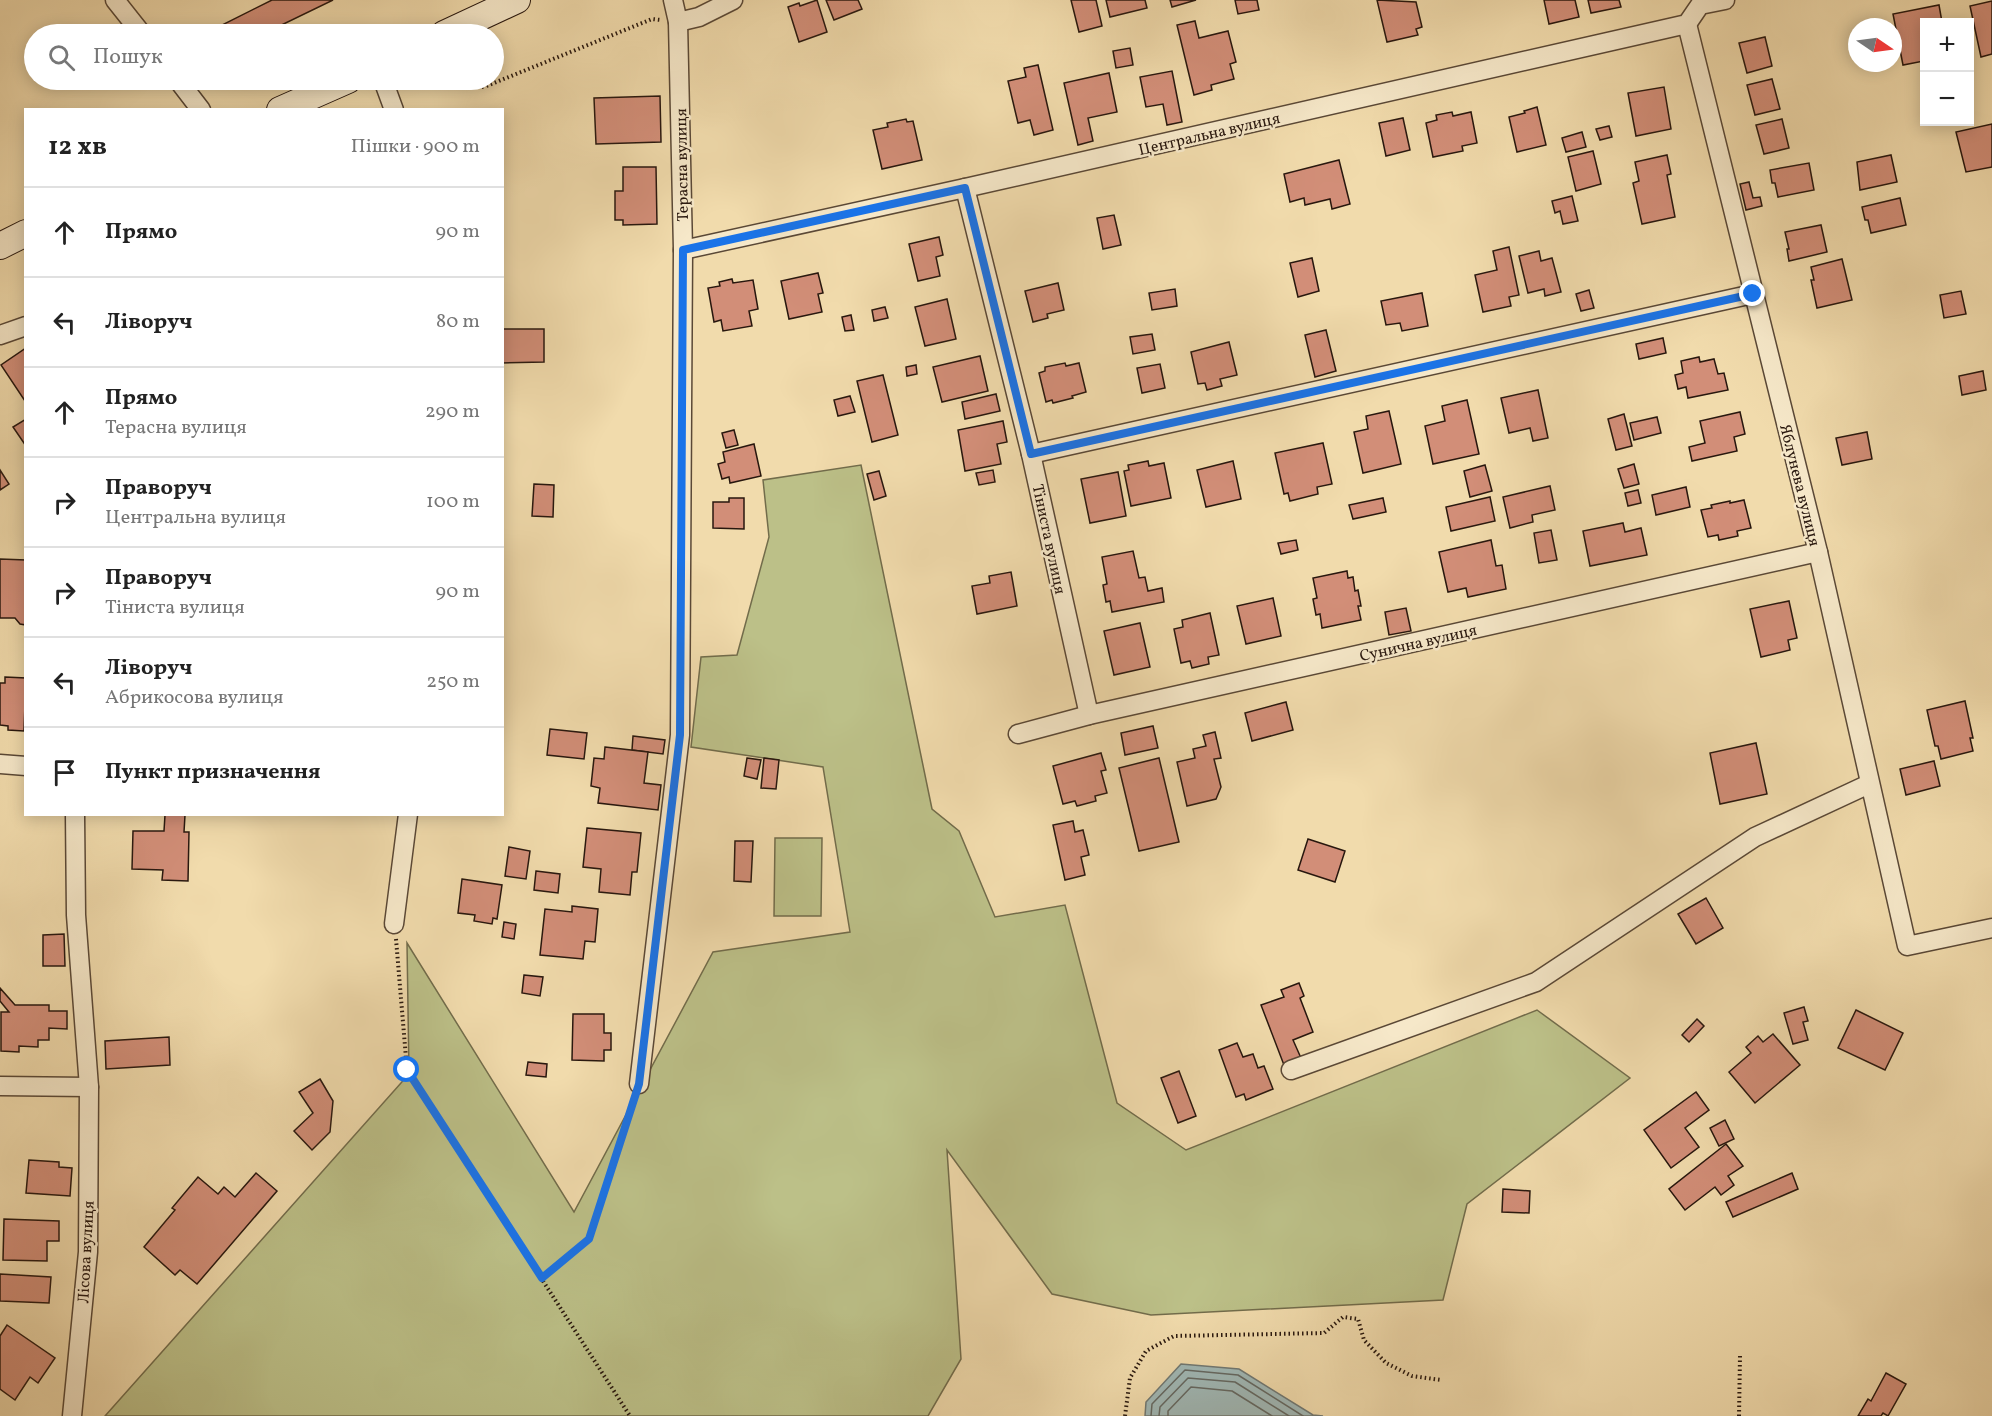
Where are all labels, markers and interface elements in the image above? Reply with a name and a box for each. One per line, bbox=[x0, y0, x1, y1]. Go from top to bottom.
north arrow bbox=[1848, 18, 1902, 72]
map controls bbox=[1920, 18, 1974, 126]
button: + bbox=[1920, 18, 1974, 72]
search box bbox=[24, 24, 504, 90]
icon: search bbox=[45, 41, 78, 74]
text: Пошук bbox=[93, 42, 163, 73]
button: − bbox=[1920, 72, 1974, 126]
street label: Терасна вулиця bbox=[671, 108, 695, 222]
street label: Центральна вулиця bbox=[1136, 108, 1282, 162]
text: 12 хв bbox=[48, 129, 107, 165]
text: Пішки · 900 m bbox=[351, 133, 480, 161]
icon: ahead bbox=[48, 216, 81, 249]
text: Прямо bbox=[105, 217, 177, 248]
text: 90 m bbox=[436, 218, 480, 246]
route end bbox=[1739, 280, 1765, 306]
icon: left bbox=[48, 306, 81, 339]
text: Ліворуч bbox=[105, 307, 192, 338]
text: 80 m bbox=[436, 308, 480, 336]
text: Прямо bbox=[105, 383, 177, 414]
icon: ahead bbox=[48, 396, 81, 429]
text: 290 m bbox=[425, 398, 480, 426]
text: Терасна вулиця bbox=[105, 414, 247, 442]
street label: Яблунева вулиця bbox=[1773, 422, 1825, 549]
text: Праворуч bbox=[105, 473, 212, 504]
street label: Тіниста вулиця bbox=[1026, 482, 1070, 596]
icon: right bbox=[48, 486, 81, 519]
text: 100 m bbox=[426, 488, 480, 516]
text: Центральна вулиця bbox=[105, 504, 286, 532]
text: Праворуч bbox=[105, 563, 212, 594]
icon: right bbox=[48, 576, 81, 609]
text: 90 m bbox=[436, 578, 480, 606]
text: Тіниста вулиця bbox=[105, 594, 245, 622]
street label: Сунична вулиця bbox=[1358, 620, 1479, 668]
text: Ліворуч bbox=[105, 653, 192, 684]
icon: left bbox=[48, 666, 81, 699]
text: 250 m bbox=[426, 668, 480, 696]
text: Абрикосова вулиця bbox=[105, 684, 283, 712]
icon: arrive bbox=[48, 756, 81, 789]
text: Пункт призначення bbox=[105, 757, 321, 788]
route start bbox=[393, 1056, 419, 1082]
street label: Лісова вулиця bbox=[73, 1200, 101, 1304]

